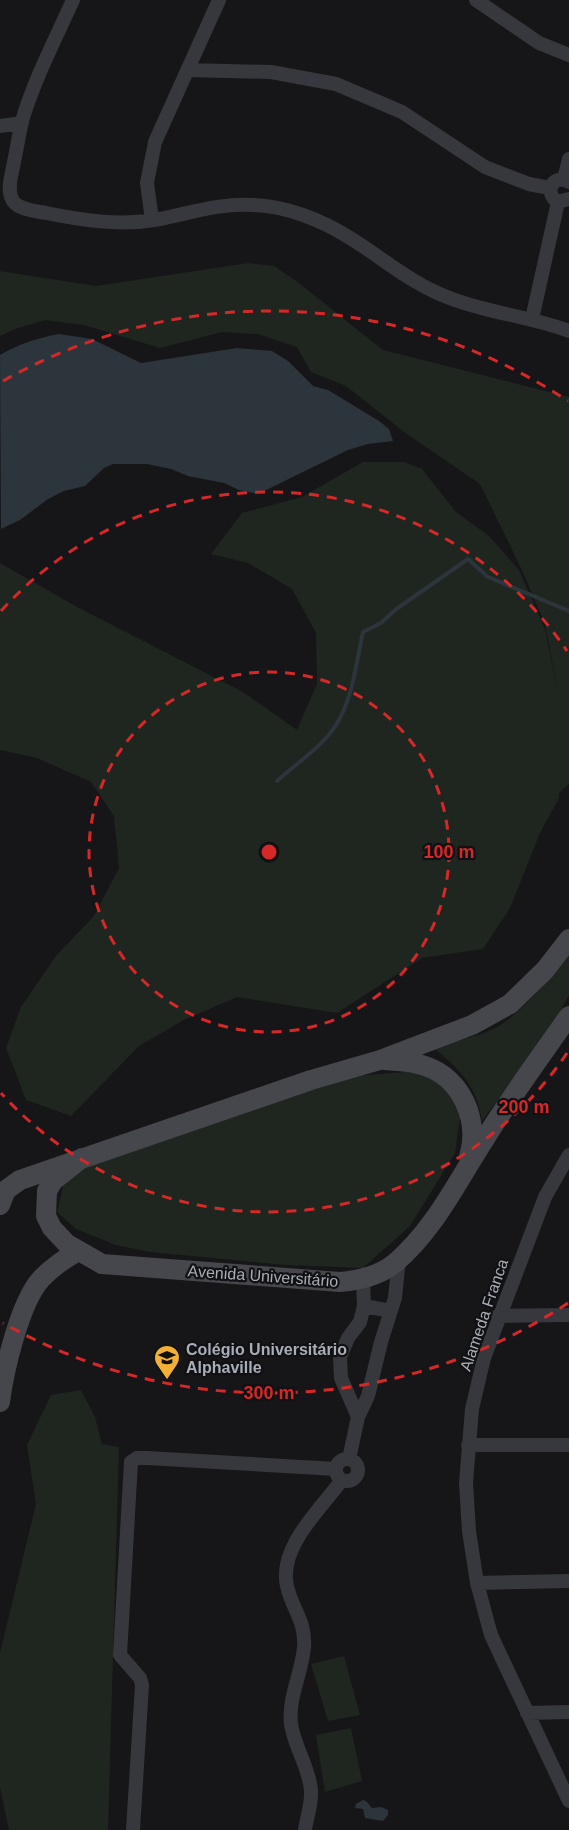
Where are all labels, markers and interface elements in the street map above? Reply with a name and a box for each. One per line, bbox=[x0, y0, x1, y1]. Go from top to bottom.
centre of rings bbox=[259, 842, 279, 862]
text: 100 m bbox=[423, 842, 475, 862]
text: 200 m bbox=[498, 1097, 550, 1117]
street label: Alameda Franca bbox=[457, 1257, 511, 1373]
street label: Avenida Universitário bbox=[187, 1262, 339, 1290]
place label: Colégio Universitário Alphaville bbox=[186, 1341, 347, 1376]
school or university icon: Colégio Universitário Alphaville bbox=[152, 1343, 182, 1381]
text: 300 m bbox=[243, 1383, 295, 1403]

